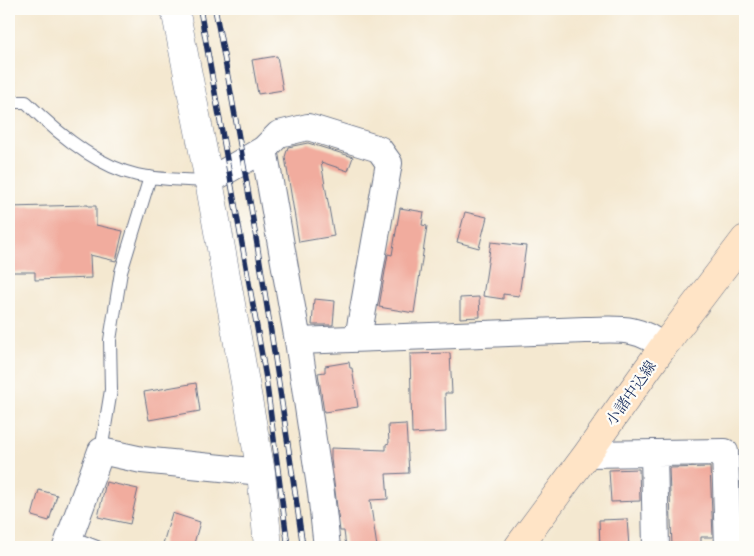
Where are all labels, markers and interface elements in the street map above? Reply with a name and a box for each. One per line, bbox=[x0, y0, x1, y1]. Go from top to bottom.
street label: 小諸中込線 bbox=[602, 357, 662, 431]

